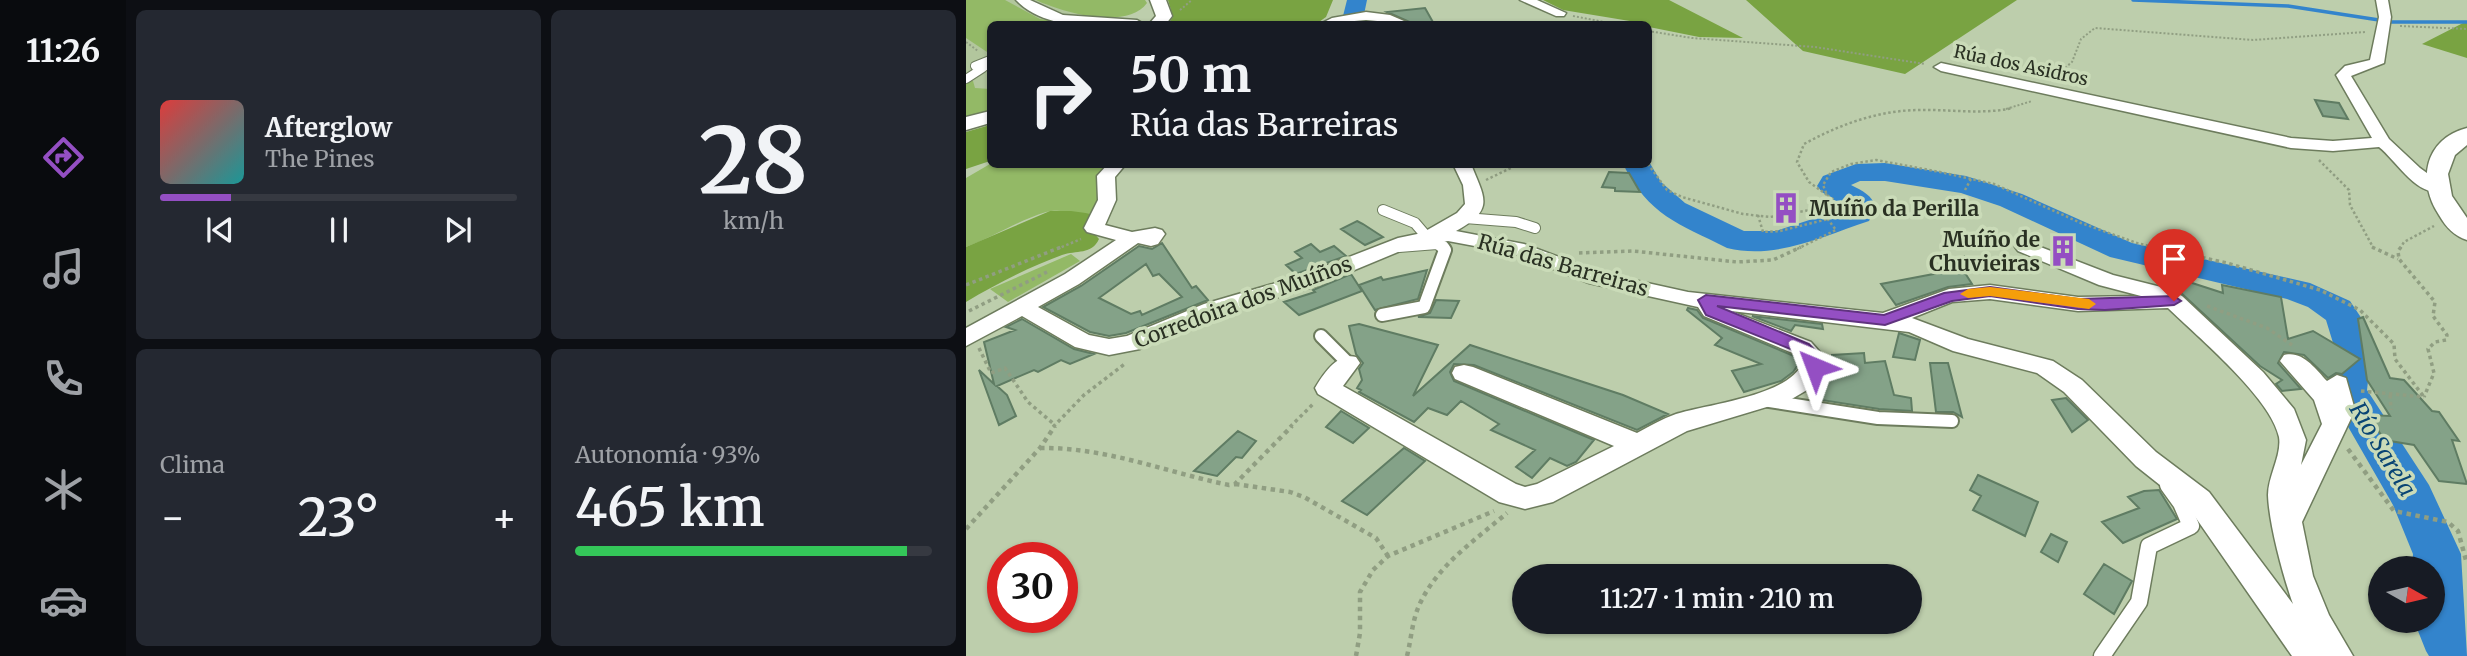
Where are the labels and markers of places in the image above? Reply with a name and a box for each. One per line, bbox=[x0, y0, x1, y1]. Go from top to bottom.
building icon: Muíño da Perilla bbox=[1769, 191, 1803, 225]
place label: Muíño da Perilla bbox=[1809, 195, 1979, 222]
place label: Muíño de Chuvieiras bbox=[1929, 226, 2040, 277]
pin bbox=[2144, 229, 2204, 301]
building icon: Muíño de Chuvieiras bbox=[2046, 234, 2080, 268]

